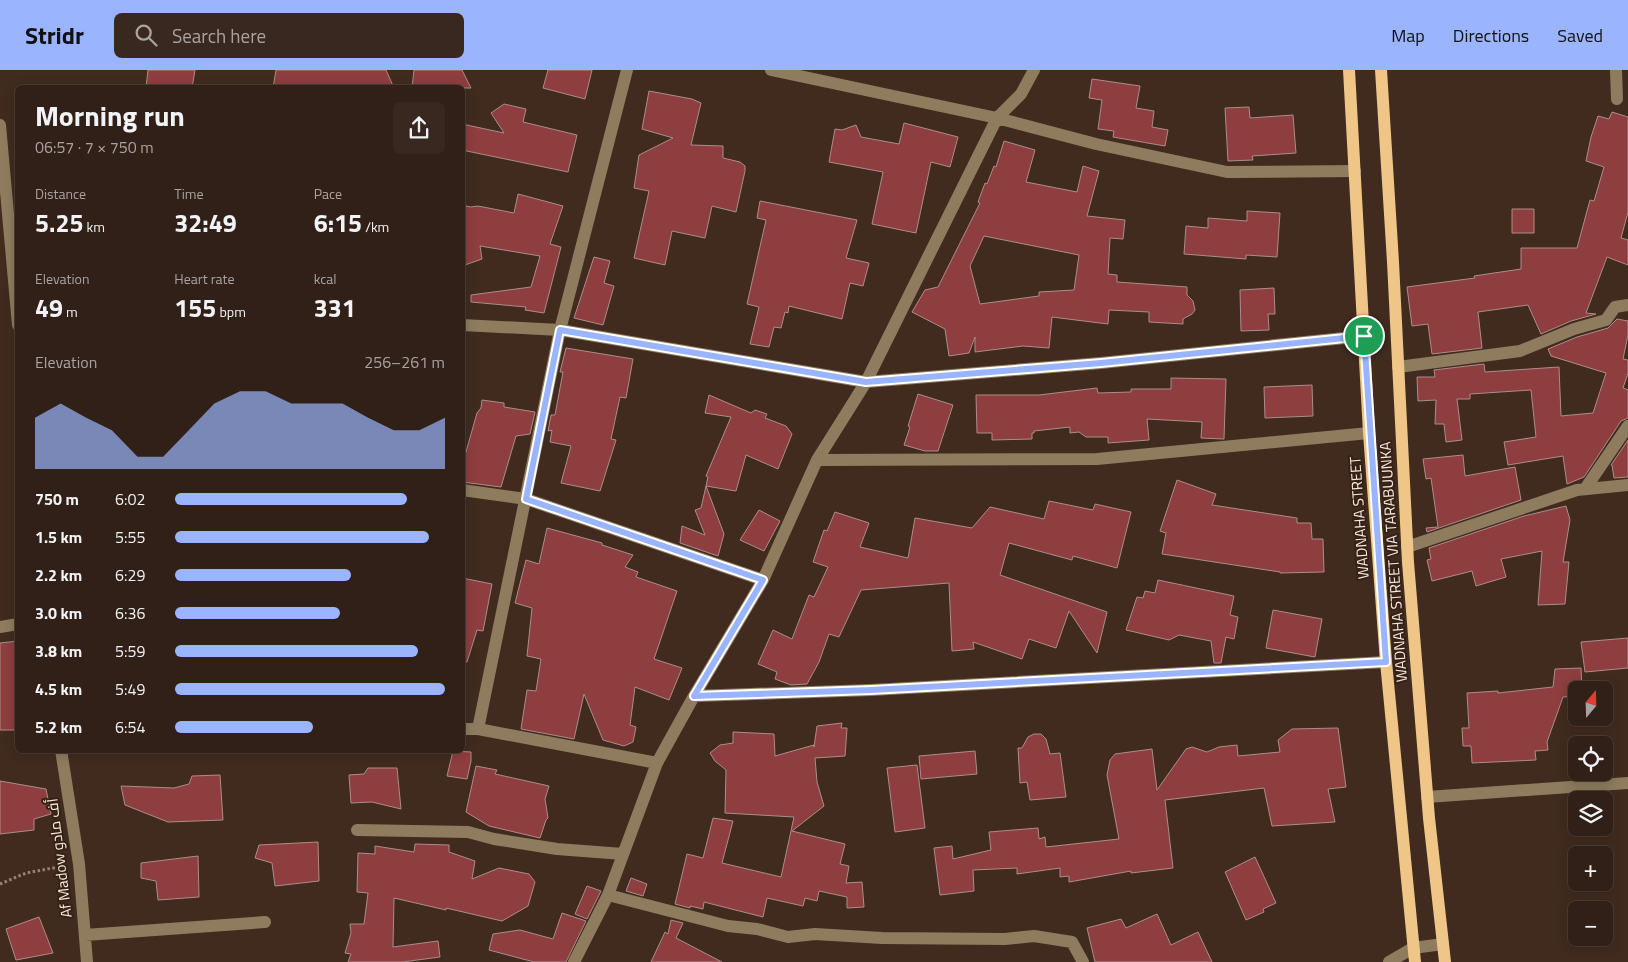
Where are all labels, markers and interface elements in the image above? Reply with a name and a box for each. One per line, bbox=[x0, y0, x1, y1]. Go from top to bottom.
search box bbox=[114, 13, 464, 58]
text: Stridr bbox=[25, 17, 84, 53]
icon: search bbox=[132, 21, 160, 49]
text: Search here bbox=[172, 21, 266, 50]
text: Map bbox=[1391, 22, 1425, 49]
text: Directions bbox=[1453, 22, 1529, 49]
text: Saved bbox=[1557, 22, 1603, 49]
text: Morning run bbox=[35, 94, 185, 137]
button: share bbox=[393, 102, 445, 154]
text: 06:57 · 7 × 750 m bbox=[35, 135, 154, 159]
text: Distance bbox=[35, 183, 86, 204]
text: Time bbox=[174, 183, 204, 204]
text: Pace bbox=[314, 183, 342, 204]
text: 5.25 bbox=[35, 204, 83, 242]
text: 32:49 bbox=[174, 204, 237, 242]
text: 6:15 bbox=[314, 204, 362, 242]
text: km bbox=[83, 216, 105, 237]
text: /km bbox=[362, 216, 389, 237]
text: Elevation bbox=[35, 268, 89, 289]
text: Heart rate bbox=[174, 268, 234, 289]
text: kcal bbox=[314, 268, 337, 289]
text: 49 bbox=[35, 289, 63, 327]
text: 155 bbox=[174, 289, 216, 327]
text: 331 bbox=[314, 289, 356, 327]
text: m bbox=[63, 301, 78, 322]
text: bpm bbox=[216, 301, 246, 322]
pin bbox=[1343, 315, 1385, 357]
icon: arrive bbox=[1350, 322, 1378, 350]
text: Elevation bbox=[35, 350, 97, 374]
text: 256–261 m bbox=[364, 350, 445, 374]
street label: WADNAHA STREET VIA TARABUUNKA bbox=[1373, 441, 1413, 683]
street label: WADNAHA STREET bbox=[1343, 456, 1375, 580]
text: 750 m bbox=[35, 487, 79, 511]
text: 6:02 bbox=[115, 487, 145, 511]
text: 1.5 km bbox=[35, 525, 82, 549]
text: 5:55 bbox=[115, 525, 145, 549]
text: 2.2 km bbox=[35, 563, 82, 587]
text: 6:29 bbox=[115, 563, 145, 587]
text: 3.0 km bbox=[35, 601, 82, 625]
text: 6:36 bbox=[115, 601, 145, 625]
text: 3.8 km bbox=[35, 639, 82, 663]
text: 5:59 bbox=[115, 639, 145, 663]
text: 4.5 km bbox=[35, 677, 82, 701]
text: 5:49 bbox=[115, 677, 145, 701]
north arrow bbox=[1568, 681, 1612, 726]
map controls bbox=[1568, 681, 1613, 946]
text: 5.2 km bbox=[35, 715, 82, 739]
text: 6:54 bbox=[115, 715, 145, 739]
button: locate bbox=[1568, 736, 1613, 781]
button: layers bbox=[1568, 791, 1613, 836]
street label: Af Madow أف مادو bbox=[40, 797, 78, 919]
button: + bbox=[1568, 846, 1613, 891]
button: − bbox=[1568, 901, 1613, 946]

